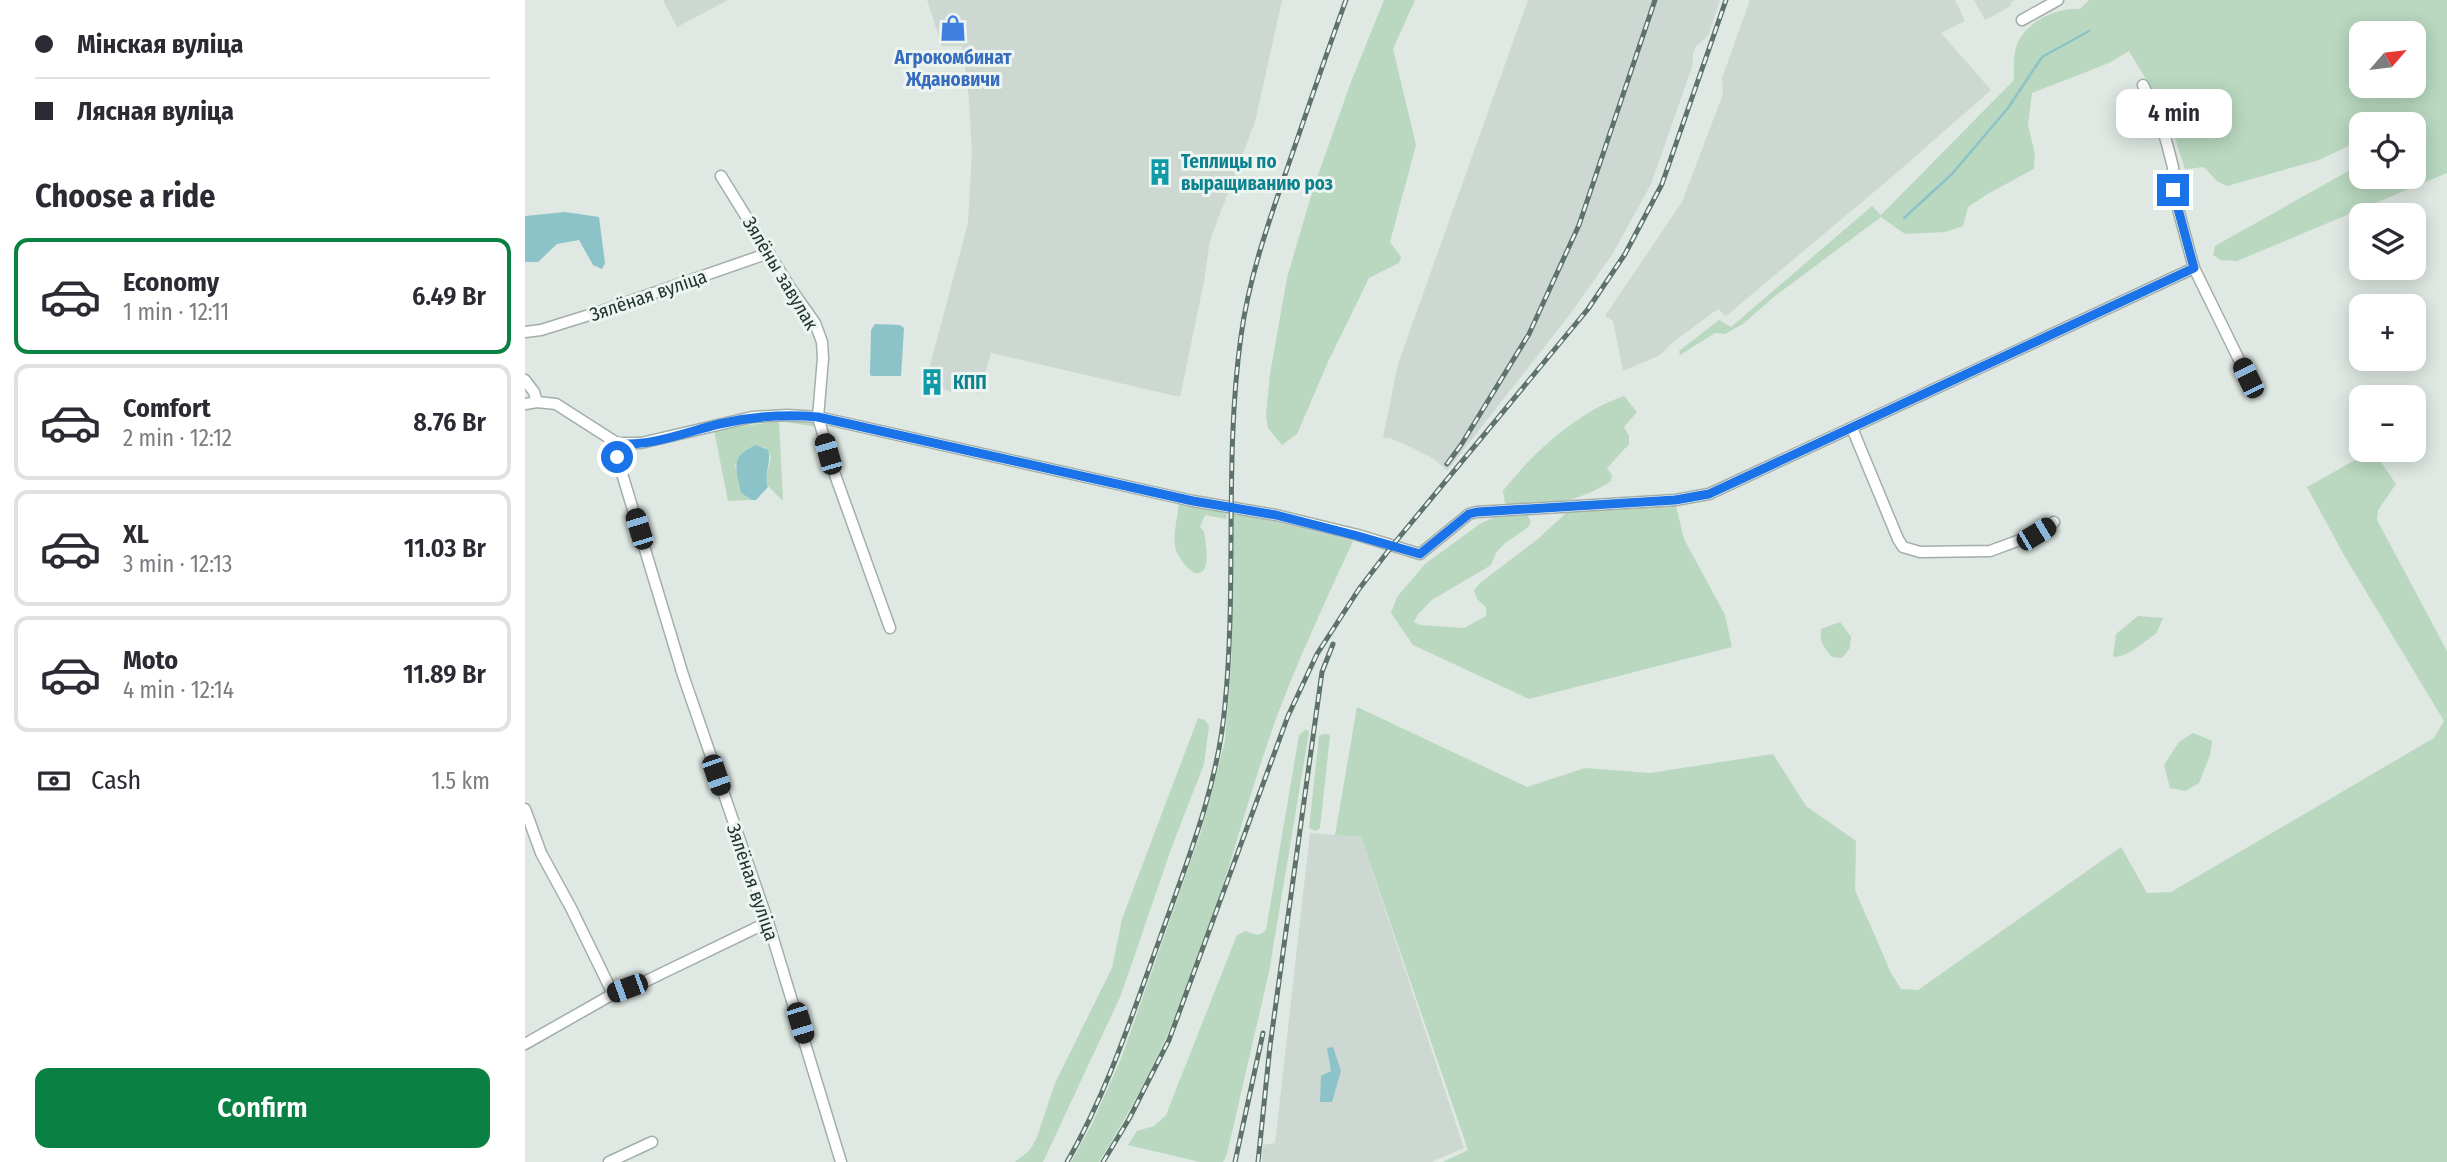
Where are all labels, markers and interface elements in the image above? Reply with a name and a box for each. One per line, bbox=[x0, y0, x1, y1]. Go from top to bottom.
shop icon: Агрокомбинат Ждановичи bbox=[938, 13, 968, 43]
north arrow bbox=[2349, 21, 2425, 98]
map controls bbox=[2349, 21, 2426, 462]
text: Мінская вуліца bbox=[77, 29, 243, 60]
place label: Агрокомбинат Ждановичи bbox=[894, 46, 1012, 91]
callout: 4 min bbox=[2115, 88, 2231, 138]
text: Лясная вуліца bbox=[77, 96, 234, 127]
text: 4 min bbox=[2148, 99, 2200, 127]
button: locate bbox=[2349, 112, 2426, 189]
place label: Теплицы по выращиванию роз bbox=[1181, 150, 1333, 195]
building icon: Теплицы по выращиванию роз bbox=[1145, 157, 1175, 187]
route end bbox=[2157, 174, 2189, 206]
text: Choose a ride bbox=[35, 177, 216, 215]
button: layers bbox=[2349, 203, 2426, 280]
street label: Зялёны завулак bbox=[738, 213, 823, 334]
icon: car bbox=[39, 265, 102, 328]
street label: Зялёная вуліца bbox=[587, 265, 710, 326]
text: Economy bbox=[123, 267, 219, 298]
text: 6.49 Br bbox=[412, 281, 486, 312]
button: + bbox=[2349, 294, 2426, 371]
text: 1 min · 12:11 bbox=[123, 298, 229, 326]
car bbox=[2230, 355, 2267, 401]
building icon: КПП bbox=[917, 367, 947, 397]
place label: КПП bbox=[953, 371, 987, 394]
button: − bbox=[2349, 385, 2426, 462]
icon: car bbox=[39, 391, 102, 454]
text: Comfort bbox=[123, 393, 211, 424]
text: 8.76 Br bbox=[413, 407, 486, 438]
text: 2 min · 12:12 bbox=[123, 424, 232, 452]
car bbox=[813, 431, 844, 477]
route start bbox=[601, 441, 633, 473]
car bbox=[623, 506, 656, 552]
car bbox=[2013, 514, 2060, 554]
icon: car bbox=[39, 517, 102, 580]
text: XL bbox=[123, 519, 149, 550]
text: 11.03 Br bbox=[404, 533, 486, 564]
text: 3 min · 12:13 bbox=[123, 550, 232, 578]
icon: car bbox=[39, 643, 102, 706]
text: Moto bbox=[123, 645, 178, 676]
text: 11.89 Br bbox=[403, 659, 486, 690]
text: 4 min · 12:14 bbox=[123, 676, 234, 704]
car bbox=[700, 752, 733, 798]
icon: cash bbox=[35, 762, 73, 800]
text: Cash bbox=[91, 765, 141, 796]
text: 1.5 km bbox=[432, 767, 490, 795]
street label: Зялёная вуліца bbox=[722, 821, 783, 944]
car bbox=[604, 971, 651, 1005]
car bbox=[784, 1000, 817, 1046]
button: Confirm bbox=[35, 1068, 490, 1148]

